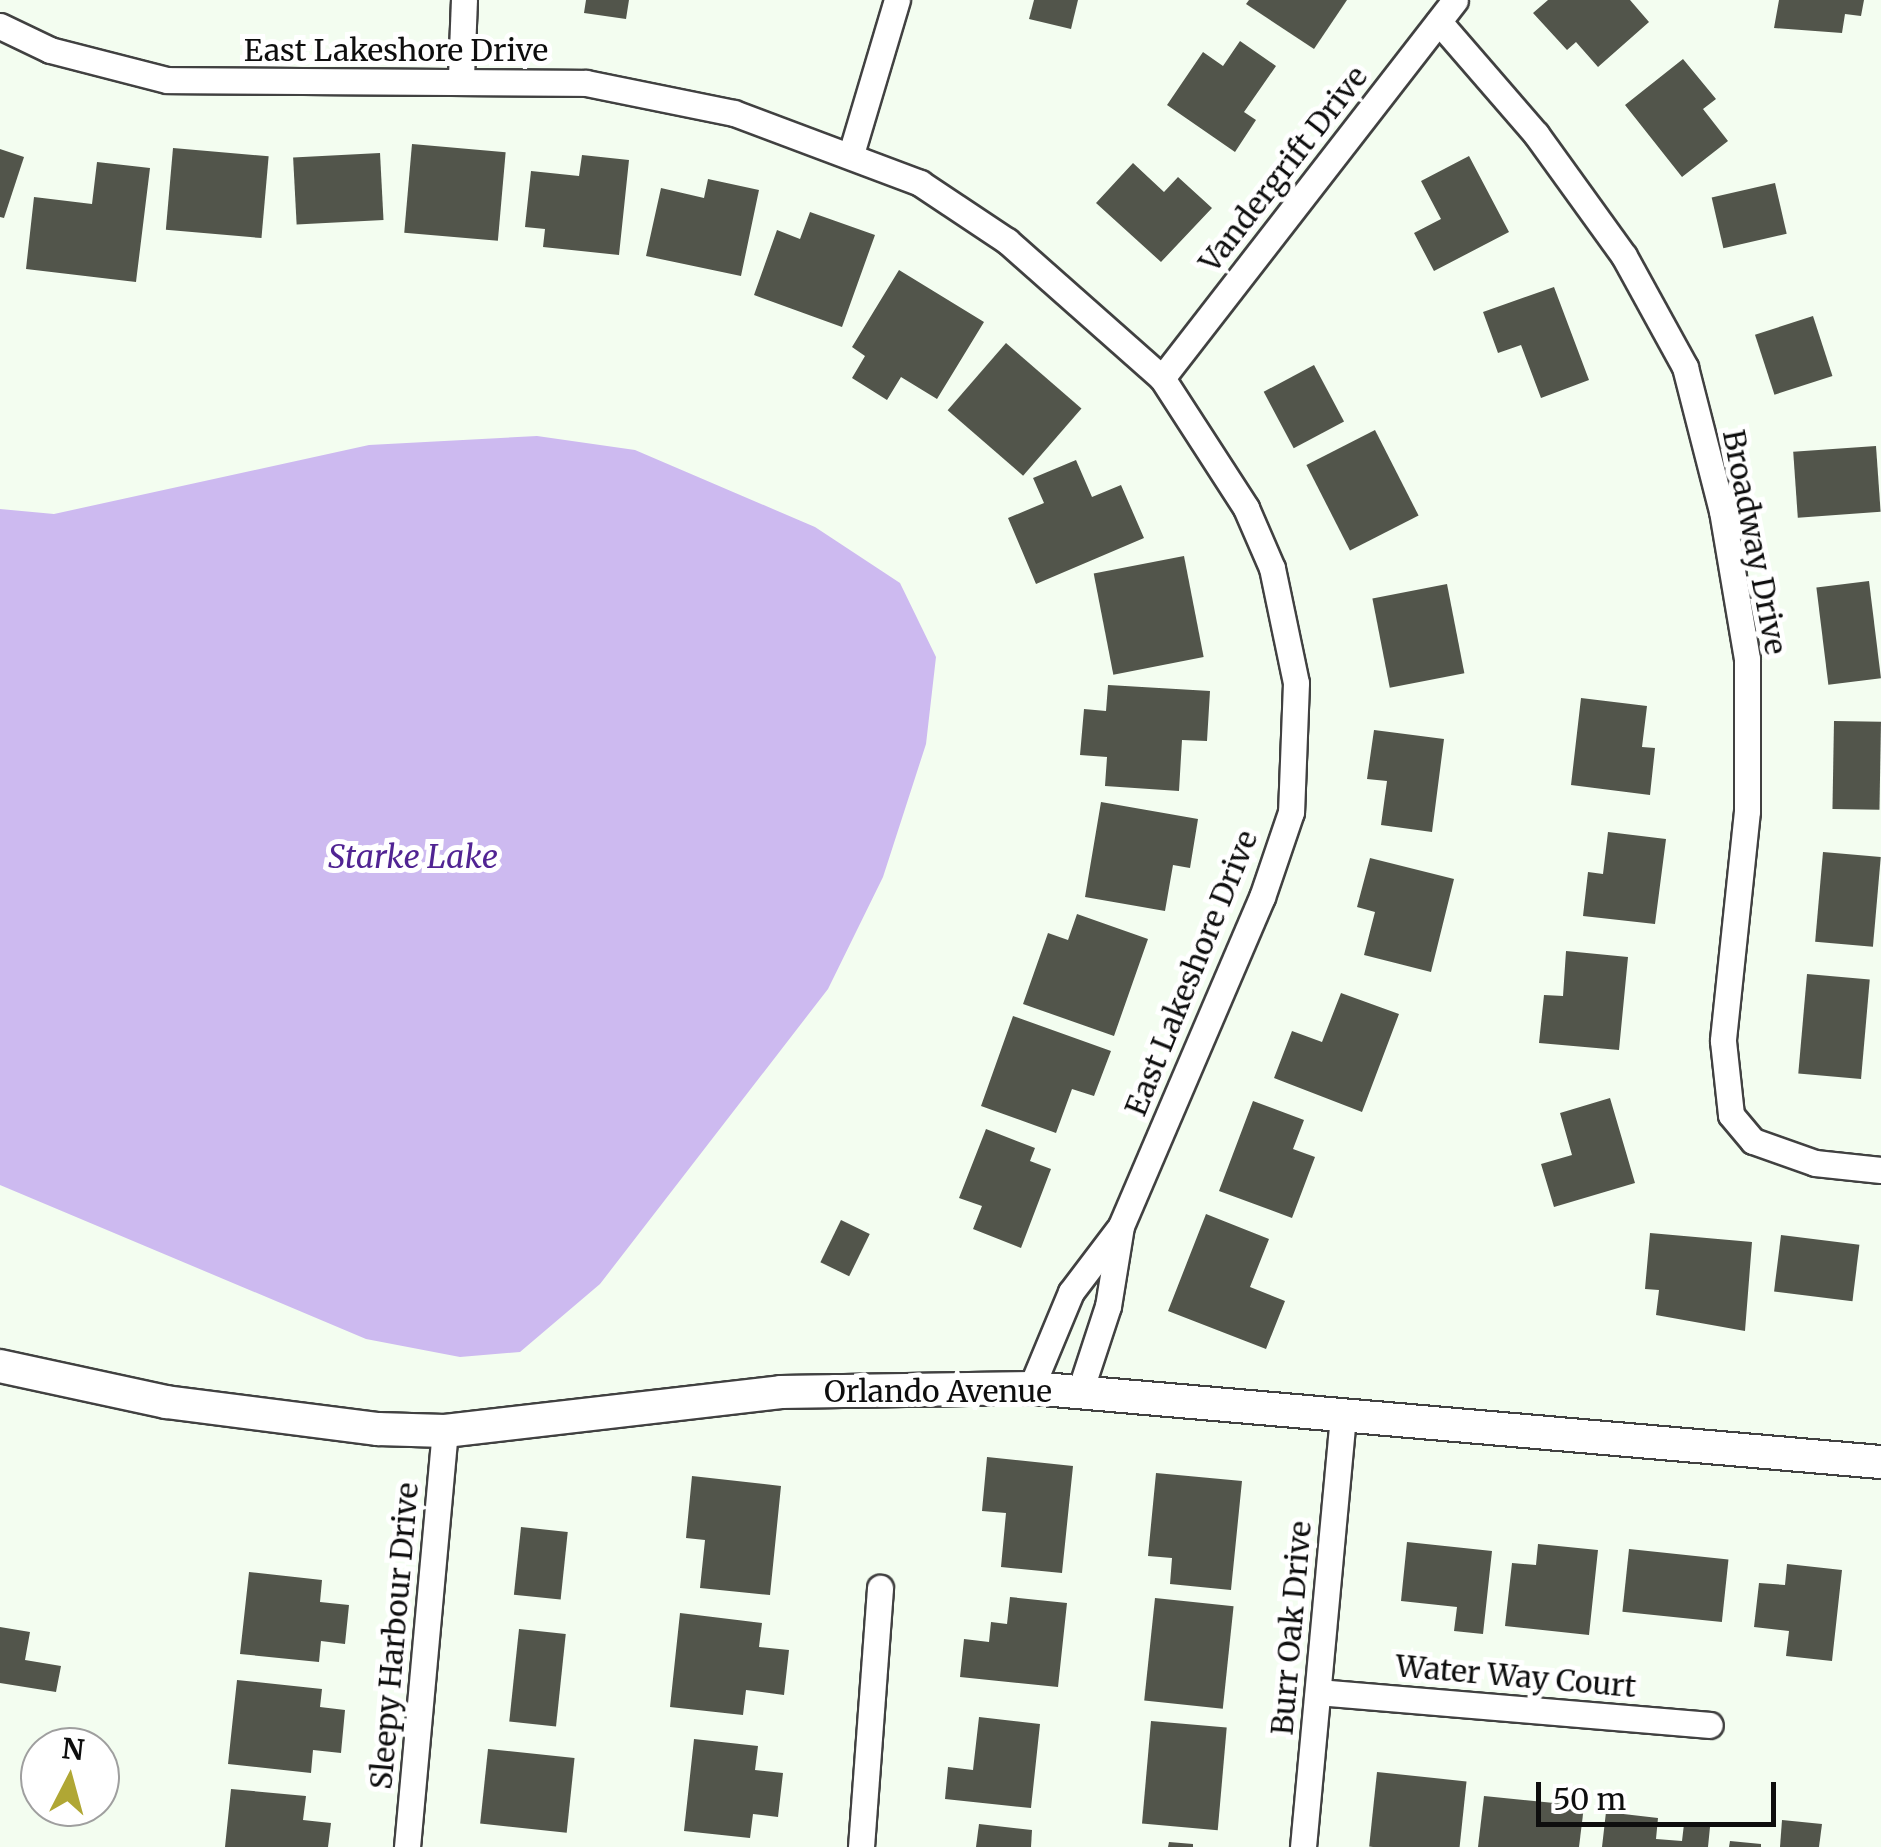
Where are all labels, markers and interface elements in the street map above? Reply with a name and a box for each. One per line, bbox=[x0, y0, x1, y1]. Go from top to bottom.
street label: East Lakeshore Drive bbox=[244, 32, 548, 68]
street label: Vandergrift Drive bbox=[1192, 59, 1374, 279]
street label: Broadway Drive bbox=[1716, 427, 1794, 657]
street label: East Lakeshore Drive bbox=[1117, 825, 1265, 1121]
water label: Starke Lake bbox=[328, 838, 498, 876]
street label: Orlando Avenue bbox=[824, 1373, 1052, 1409]
street label: Sleepy Harbour Drive bbox=[363, 1481, 425, 1791]
street label: Burr Oak Drive bbox=[1264, 1519, 1318, 1737]
street label: Water Way Court bbox=[1394, 1648, 1638, 1704]
north arrow bbox=[20, 1727, 120, 1827]
text: N bbox=[60, 1730, 86, 1768]
scale bar bbox=[1541, 1762, 1781, 1824]
text: 50 m bbox=[1553, 1780, 1626, 1818]

